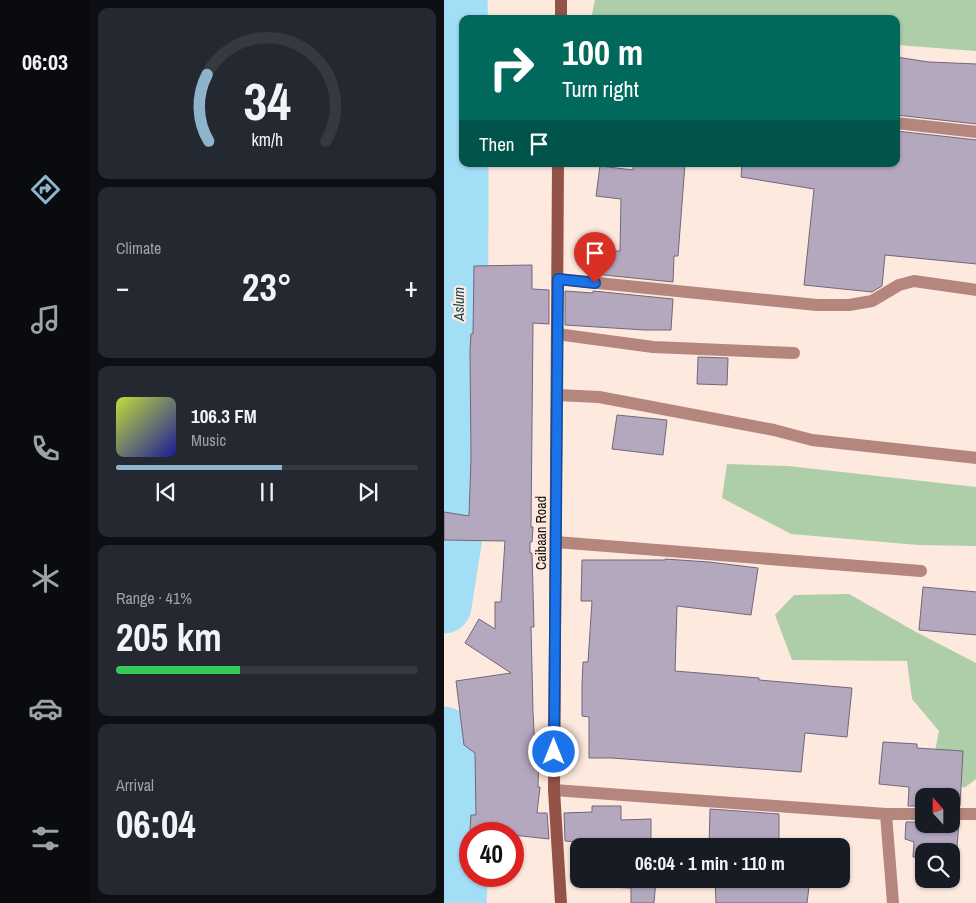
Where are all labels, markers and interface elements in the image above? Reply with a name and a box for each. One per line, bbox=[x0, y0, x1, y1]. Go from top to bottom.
text: 100 m bbox=[562, 29, 643, 76]
icon: right bbox=[479, 35, 544, 100]
text: 06:03 bbox=[22, 47, 68, 77]
text: 34 bbox=[243, 66, 291, 136]
text: Turn right bbox=[562, 74, 639, 104]
text: km/h bbox=[251, 128, 283, 152]
icon: arrive bbox=[525, 130, 553, 158]
text: Then bbox=[479, 131, 515, 157]
icon: directions bbox=[28, 172, 63, 207]
pin bbox=[574, 232, 616, 283]
text: Climate bbox=[116, 237, 161, 259]
icon: arrive bbox=[581, 239, 609, 267]
text: 23° bbox=[242, 262, 292, 313]
text: − bbox=[116, 268, 129, 306]
text: + bbox=[405, 268, 418, 306]
water label: Aslum bbox=[448, 287, 469, 322]
icon: music bbox=[28, 302, 63, 337]
text: 106.3 FM bbox=[191, 403, 257, 429]
text: Music bbox=[191, 429, 226, 451]
icon: phone bbox=[28, 431, 63, 466]
icon: previous bbox=[152, 478, 180, 506]
icon: pause bbox=[253, 478, 281, 506]
icon: next bbox=[354, 478, 382, 506]
street label: Caibaan Road bbox=[532, 496, 550, 570]
icon: climate bbox=[28, 561, 63, 596]
text: Range · 41% bbox=[116, 587, 192, 609]
text: 205 km bbox=[116, 612, 222, 663]
icon: car bbox=[28, 691, 63, 726]
position arrow bbox=[527, 725, 579, 777]
text: Arrival bbox=[116, 774, 154, 796]
north arrow bbox=[915, 788, 960, 832]
map controls bbox=[915, 788, 960, 888]
text: 06:04 bbox=[116, 799, 196, 850]
icon: filters bbox=[28, 821, 63, 856]
speed limit sign: 40 bbox=[459, 822, 524, 887]
button: search bbox=[915, 843, 960, 888]
text: 06:04 · 1 min · 110 m bbox=[635, 850, 785, 876]

